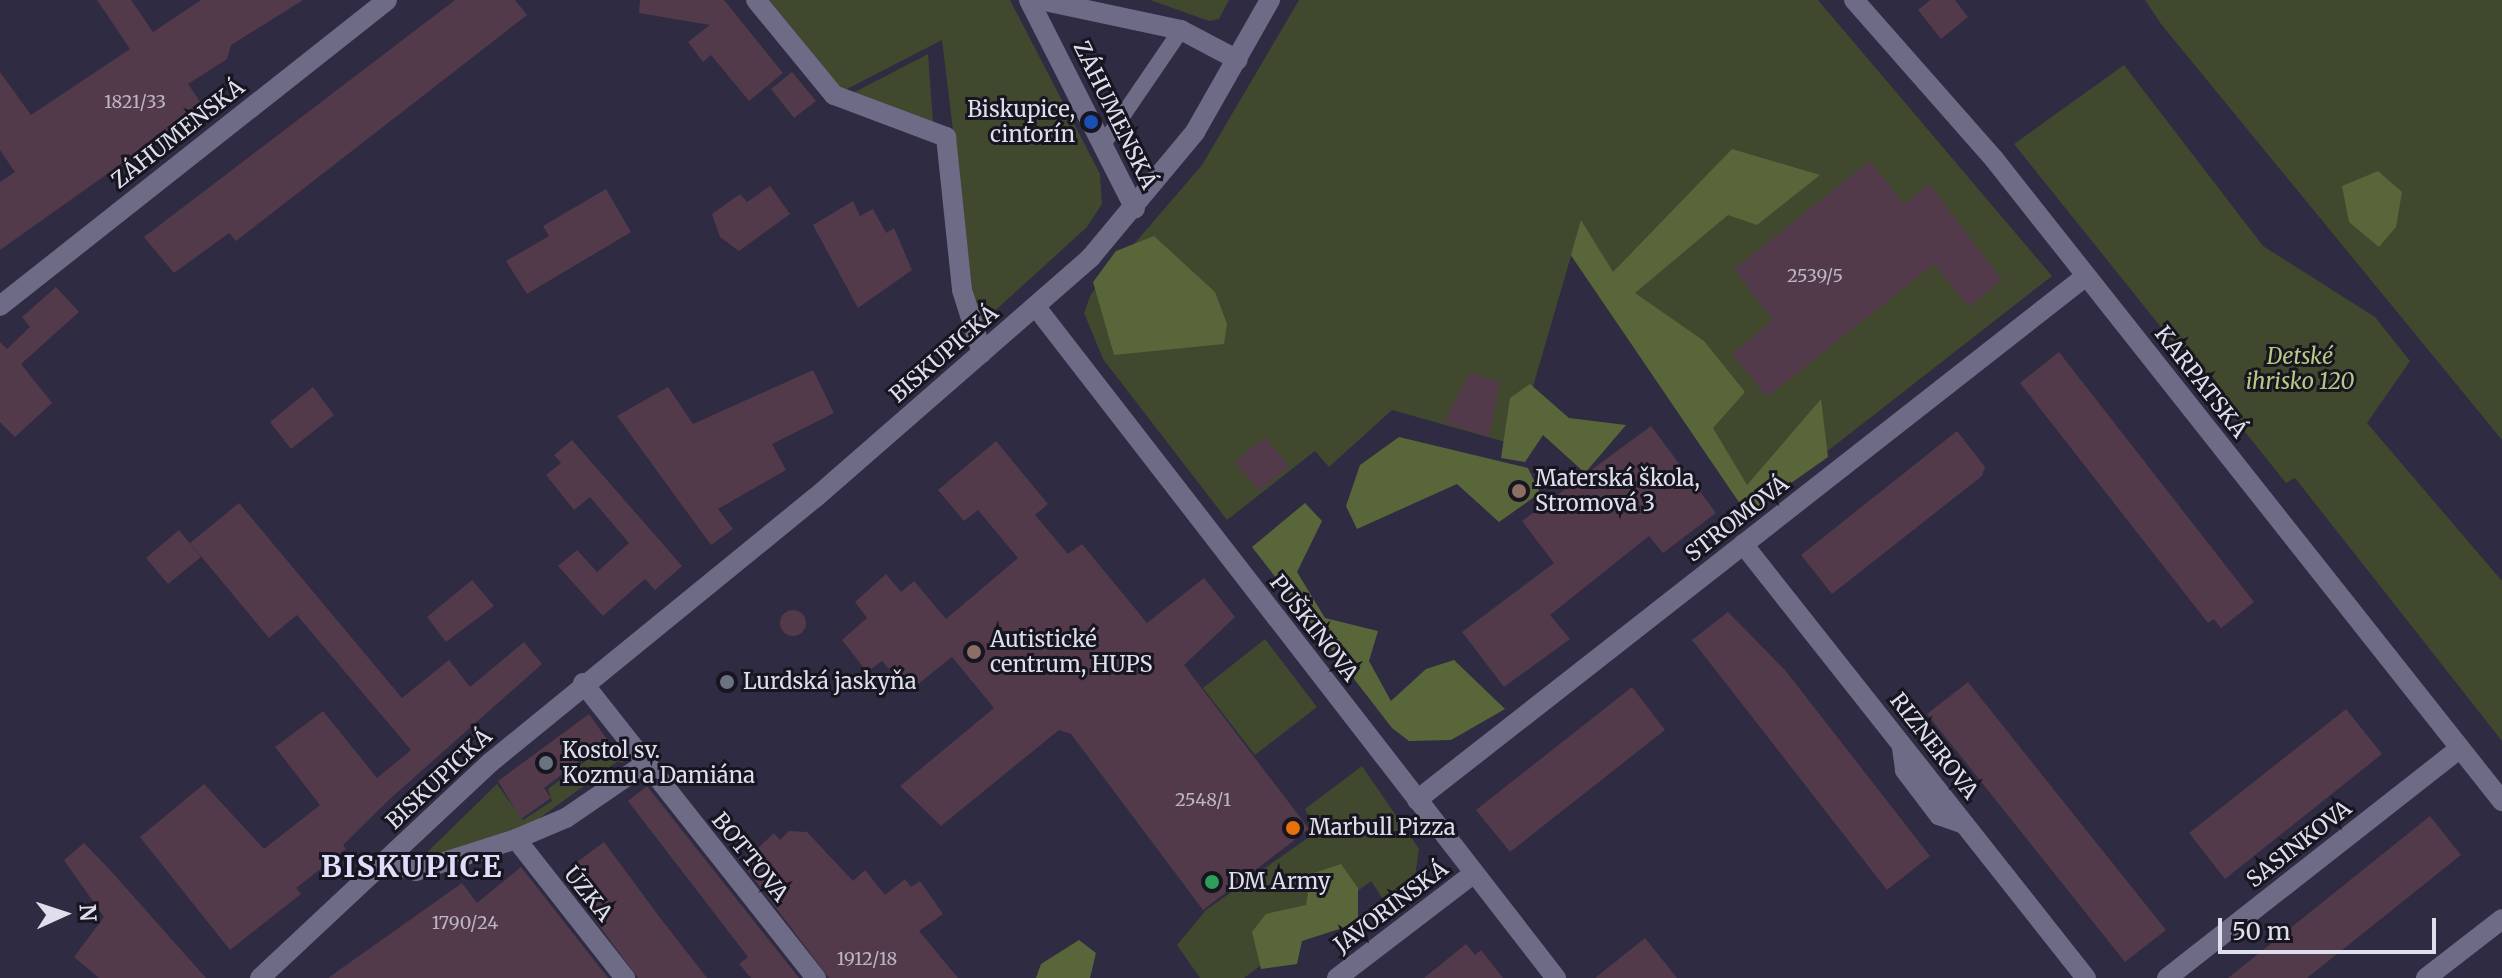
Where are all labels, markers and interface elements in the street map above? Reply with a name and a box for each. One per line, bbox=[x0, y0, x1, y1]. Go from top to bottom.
street label: ZÁHUMENSKÁ bbox=[1068, 37, 1162, 193]
street label: ZÁHUMENSKÁ bbox=[106, 74, 250, 194]
house number: 1821/33 bbox=[104, 91, 166, 113]
place label: Biskupice, cintorín bbox=[967, 96, 1075, 148]
marker: Biskupice, cintorín bbox=[1082, 113, 1100, 131]
house number: 2539/5 bbox=[1787, 265, 1843, 287]
street label: BISKUPICKÁ bbox=[884, 300, 1004, 408]
street label: KARPATSKÁ bbox=[2149, 321, 2253, 443]
park label: Detské ihrisko 120 bbox=[2246, 343, 2354, 394]
place label: Materská škola, Stromová 3 bbox=[1535, 465, 1700, 516]
street label: STROMOVÁ bbox=[1680, 471, 1794, 567]
marker: Materská škola, Stromová 3 bbox=[1510, 482, 1528, 500]
street label: PUŠKINOVA bbox=[1264, 570, 1364, 686]
place label: Autistické centrum, HUPS bbox=[990, 626, 1152, 678]
marker: Autistické centrum, HUPS bbox=[965, 643, 983, 661]
place label: Lurdská jaskyňa bbox=[743, 669, 916, 695]
marker: Lurdská jaskyňa bbox=[718, 673, 736, 691]
street label: RIZNEROVA bbox=[1884, 688, 1984, 804]
street label: BISKUPICKÁ bbox=[381, 723, 497, 835]
place label: Kostol sv. Kozmu a Damiána bbox=[562, 737, 755, 788]
marker: Kostol sv. Kozmu a Damiána bbox=[537, 754, 555, 772]
house number: 2548/1 bbox=[1175, 789, 1231, 811]
street label: SASINKOVA bbox=[2241, 795, 2357, 893]
street label: BOTTOVA bbox=[706, 807, 794, 907]
place label: Marbull Pizza bbox=[1309, 815, 1455, 841]
marker: Marbull Pizza bbox=[1284, 819, 1302, 837]
district label: BISKUPICE bbox=[321, 848, 503, 884]
street label: JAVORINSKÁ bbox=[1329, 856, 1453, 958]
street label: ÚZKA bbox=[558, 861, 618, 927]
place label: DM Army bbox=[1228, 869, 1331, 895]
marker: DM Army bbox=[1203, 873, 1221, 891]
north arrow bbox=[24, 874, 104, 954]
scale bar bbox=[2222, 902, 2440, 952]
text: N bbox=[74, 903, 102, 922]
house number: 1790/24 bbox=[432, 912, 498, 934]
text: 50 m bbox=[2232, 916, 2291, 947]
house number: 1912/18 bbox=[837, 948, 897, 970]

